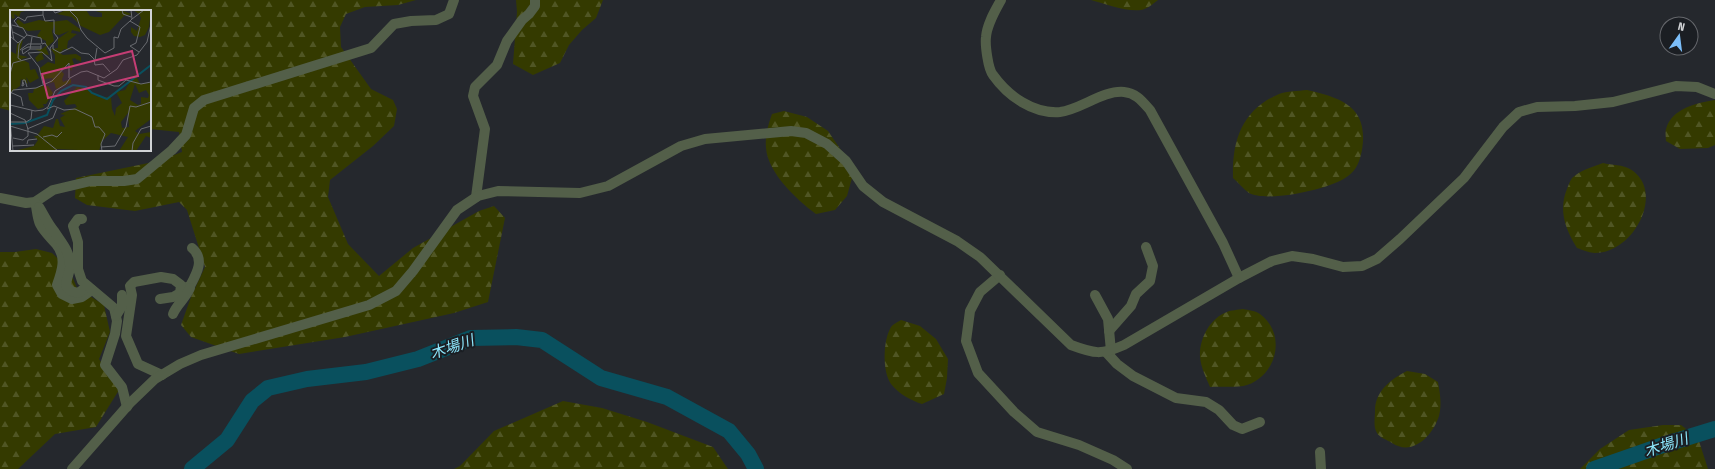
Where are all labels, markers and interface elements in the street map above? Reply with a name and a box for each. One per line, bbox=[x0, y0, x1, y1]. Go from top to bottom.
inset map bbox=[10, 10, 151, 151]
north arrow bbox=[1659, 16, 1699, 56]
text: N bbox=[1677, 20, 1686, 34]
water label: 木場川 bbox=[428, 331, 478, 363]
water label: 木場川 bbox=[1642, 429, 1692, 461]

